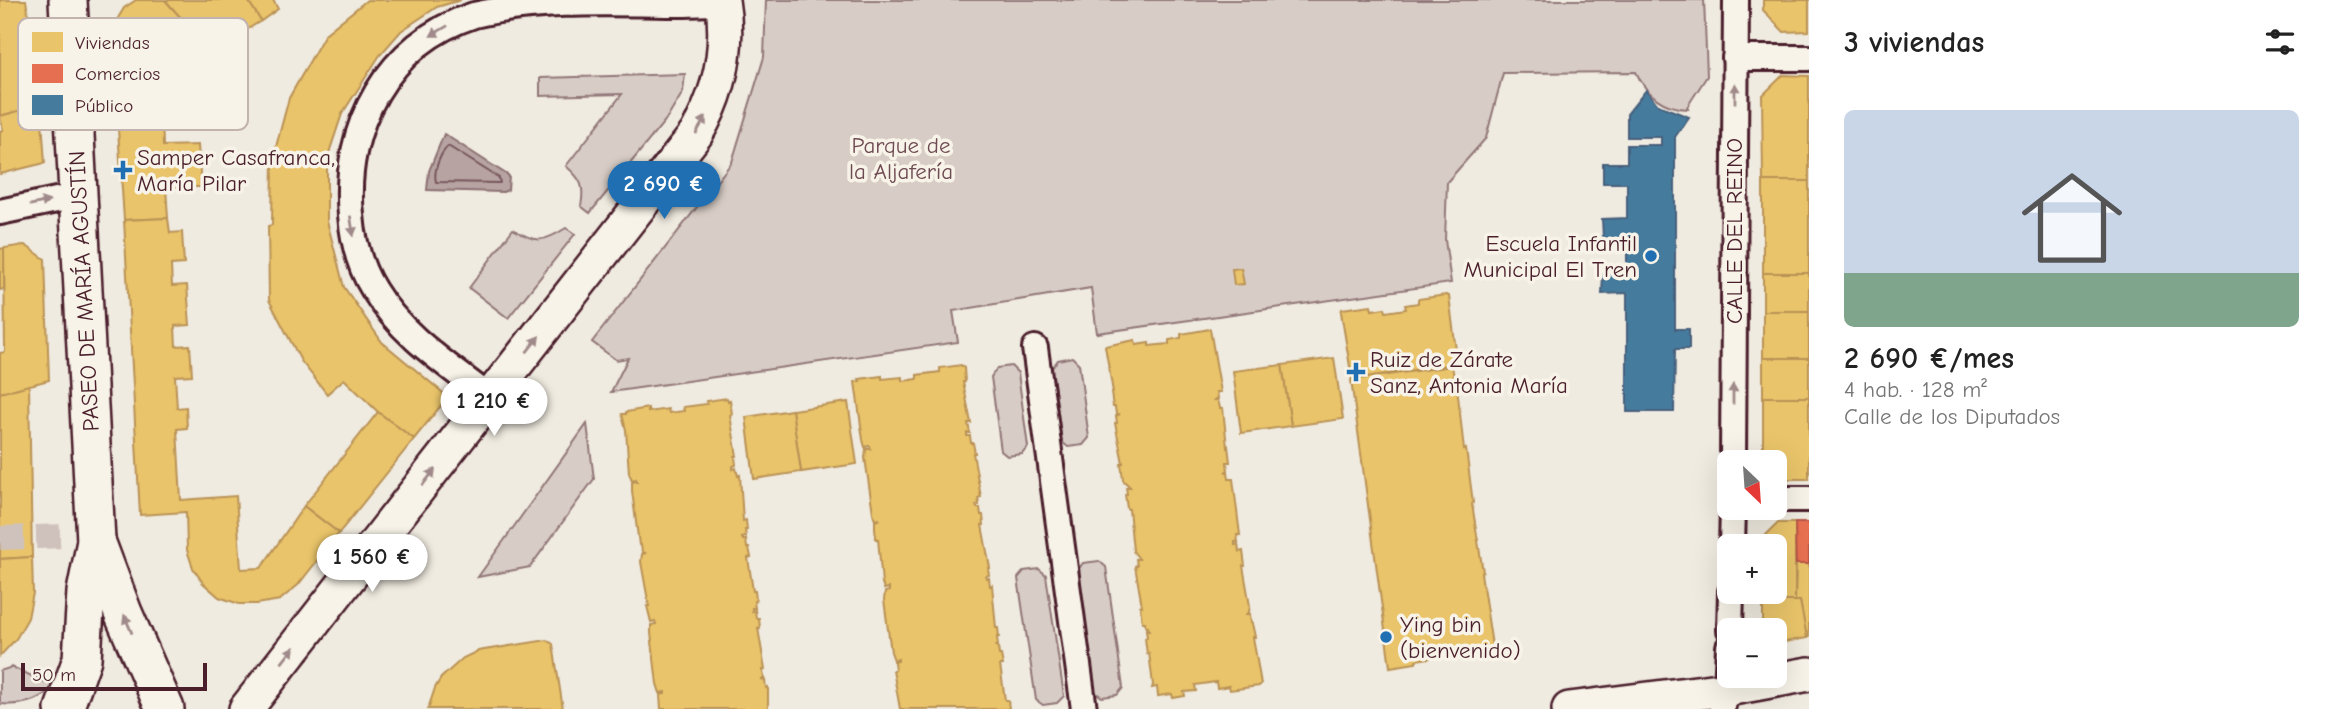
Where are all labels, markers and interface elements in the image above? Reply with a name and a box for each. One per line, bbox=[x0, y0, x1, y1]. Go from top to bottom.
legend bbox=[18, 18, 248, 130]
icon: filters bbox=[2261, 23, 2299, 61]
one-way arrow bbox=[429, 24, 449, 37]
text: 3 viviendas bbox=[1844, 25, 1984, 60]
text: Viviendas bbox=[75, 32, 150, 54]
text: Comercios bbox=[75, 63, 160, 85]
one-way arrow bbox=[1729, 82, 1740, 104]
text: Público bbox=[75, 95, 133, 117]
one-way arrow bbox=[695, 116, 707, 135]
park label: Parque de la Aljafería bbox=[849, 132, 953, 185]
street label: CALLE DEL REINO bbox=[1721, 138, 1748, 324]
place label: Samper Casafranca, María Pilar bbox=[137, 144, 335, 197]
street label: PASEO DE MARÍA AGUSTÍN bbox=[63, 150, 105, 432]
icon: home bbox=[2009, 155, 2135, 281]
marker: Samper Casafranca, María Pilar bbox=[115, 162, 131, 178]
pin: 2 690 € bbox=[599, 162, 729, 221]
text: 2 690 € bbox=[624, 170, 704, 197]
one-way arrow bbox=[29, 198, 51, 209]
one-way arrow bbox=[347, 215, 358, 237]
place label: Escuela Infantil Municipal El Tren bbox=[1463, 230, 1637, 283]
marker: Escuela Infantil Municipal El Tren bbox=[1643, 248, 1659, 264]
one-way arrow bbox=[525, 336, 540, 354]
text: 2 690 €/mes bbox=[1844, 341, 2014, 376]
place label: Ruiz de Zárate Sanz, Antonia María bbox=[1370, 346, 1568, 399]
marker: Ruiz de Zárate Sanz, Antonia María bbox=[1348, 364, 1364, 380]
text: 4 hab. · 128 m² bbox=[1844, 376, 1987, 403]
pin: 1 210 € bbox=[429, 378, 559, 438]
one-way arrow bbox=[1727, 383, 1739, 405]
text: 1 210 € bbox=[457, 387, 531, 414]
text: Calle de los Diputados bbox=[1844, 403, 2060, 430]
north arrow bbox=[1717, 450, 1787, 520]
map controls bbox=[1717, 450, 1787, 688]
one-way arrow bbox=[422, 468, 436, 486]
pin: 1 560 € bbox=[307, 534, 437, 594]
button: + bbox=[1717, 534, 1787, 604]
text: 1 560 € bbox=[333, 543, 411, 570]
place label: Ying bin (bienvenido) bbox=[1400, 611, 1521, 664]
one-way arrow bbox=[122, 613, 133, 634]
button: − bbox=[1717, 618, 1787, 688]
marker: Ying bin (bienvenido) bbox=[1378, 629, 1394, 645]
one-way arrow bbox=[281, 647, 296, 665]
scale bar bbox=[21, 660, 206, 692]
text: 50 m bbox=[32, 664, 76, 686]

